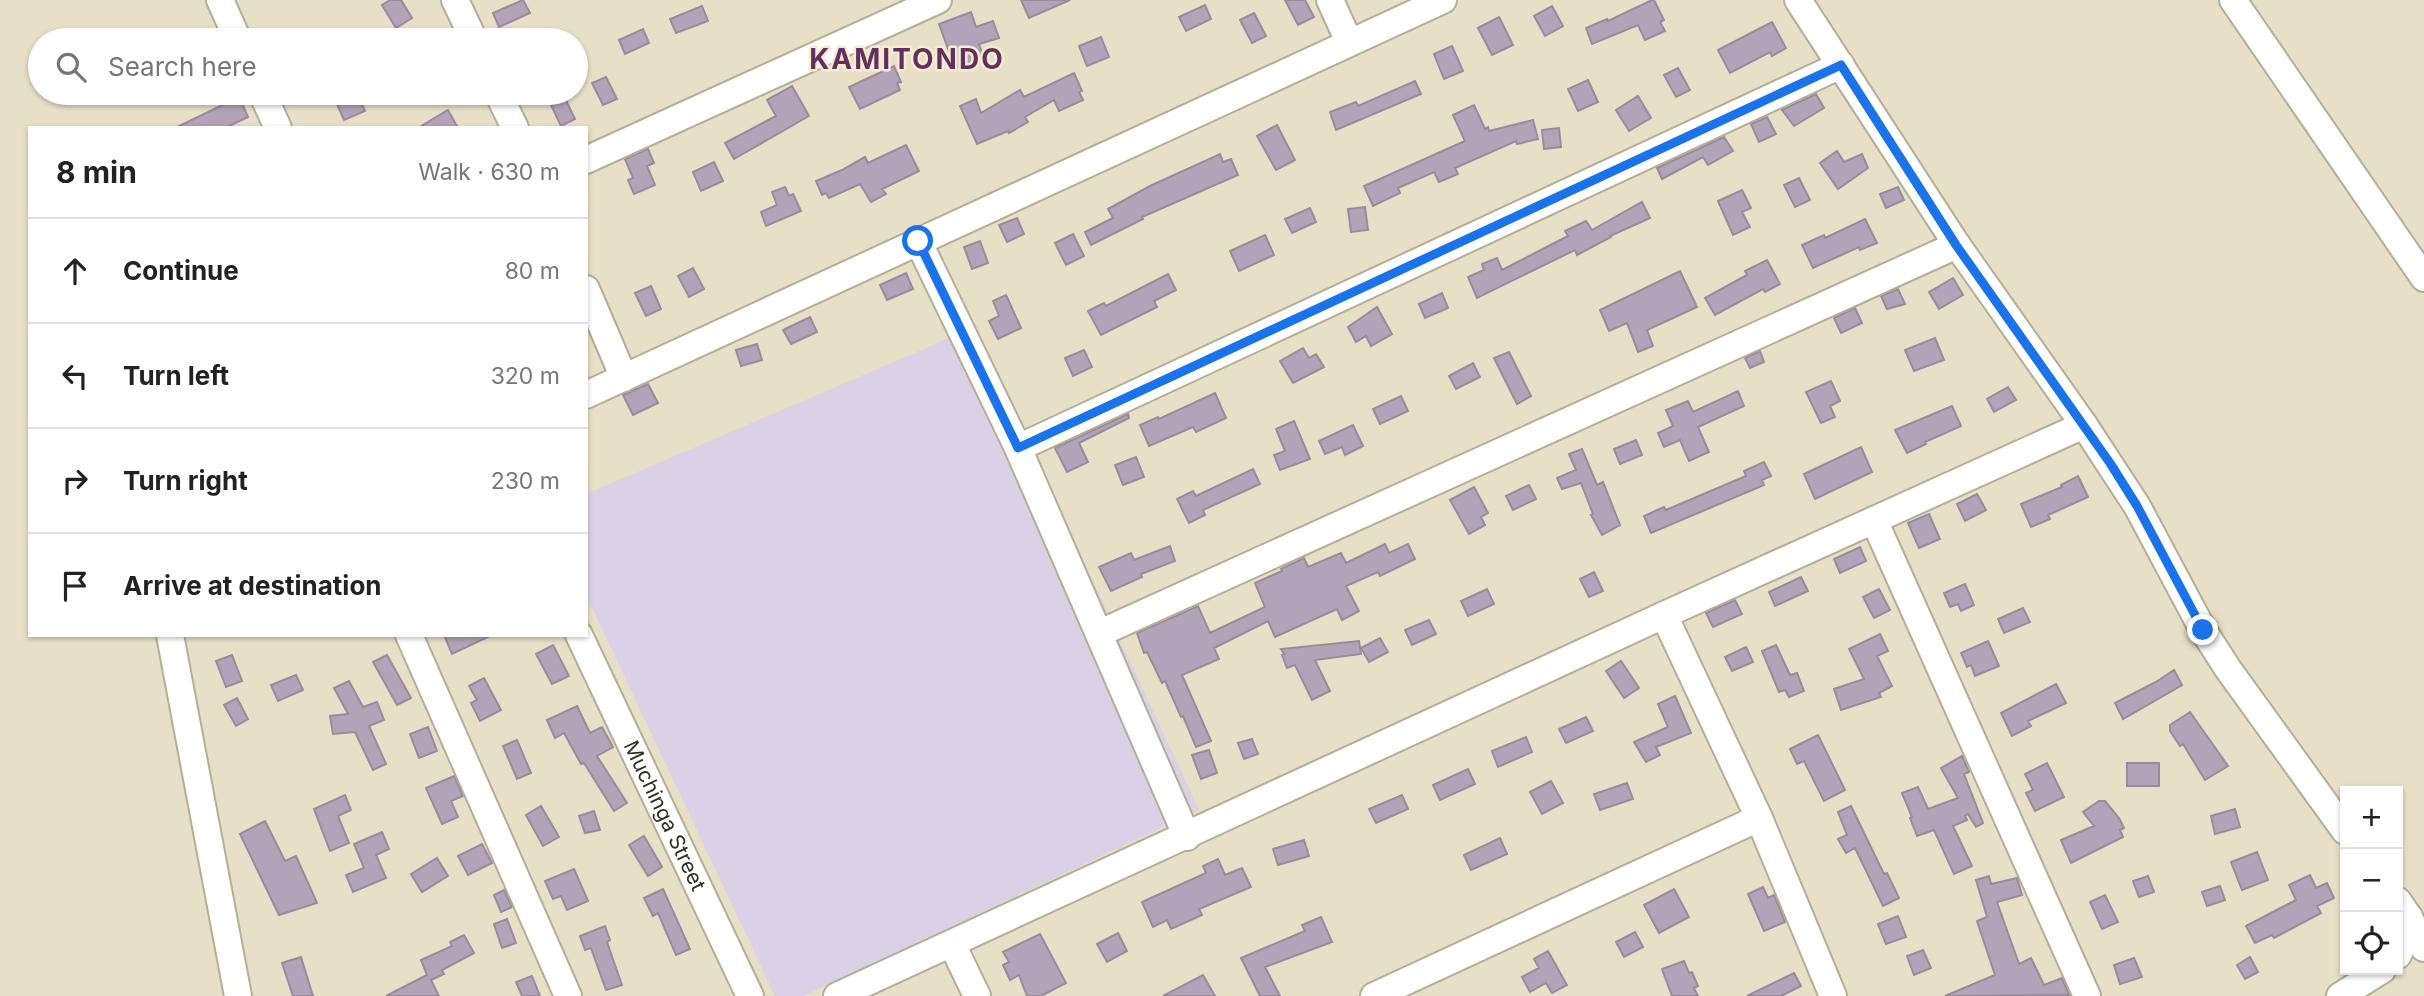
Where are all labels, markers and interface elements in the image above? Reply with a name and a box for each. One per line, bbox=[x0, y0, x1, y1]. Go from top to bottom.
search box bbox=[28, 28, 588, 105]
district label: KAMITONDO bbox=[809, 42, 1005, 76]
icon: search bbox=[52, 48, 90, 86]
text: Search here bbox=[108, 51, 257, 82]
text: 8 min bbox=[56, 154, 137, 190]
text: Walk · 630 m bbox=[418, 158, 560, 186]
route start bbox=[902, 225, 933, 256]
icon: ahead bbox=[56, 252, 94, 290]
text: Continue bbox=[123, 255, 239, 286]
text: 80 m bbox=[505, 257, 560, 285]
icon: left bbox=[56, 357, 94, 395]
text: Turn left bbox=[123, 360, 229, 391]
text: 320 m bbox=[491, 362, 560, 390]
icon: right bbox=[56, 462, 94, 500]
text: Turn right bbox=[123, 465, 248, 496]
text: 230 m bbox=[491, 467, 560, 495]
icon: arrive bbox=[56, 567, 94, 605]
text: Arrive at destination bbox=[123, 570, 382, 601]
route end bbox=[2187, 614, 2218, 645]
street label: Muchinga Street bbox=[619, 736, 711, 895]
map controls bbox=[2340, 786, 2403, 975]
button: + bbox=[2340, 786, 2403, 849]
button: − bbox=[2340, 849, 2403, 912]
button: locate bbox=[2340, 912, 2403, 975]

